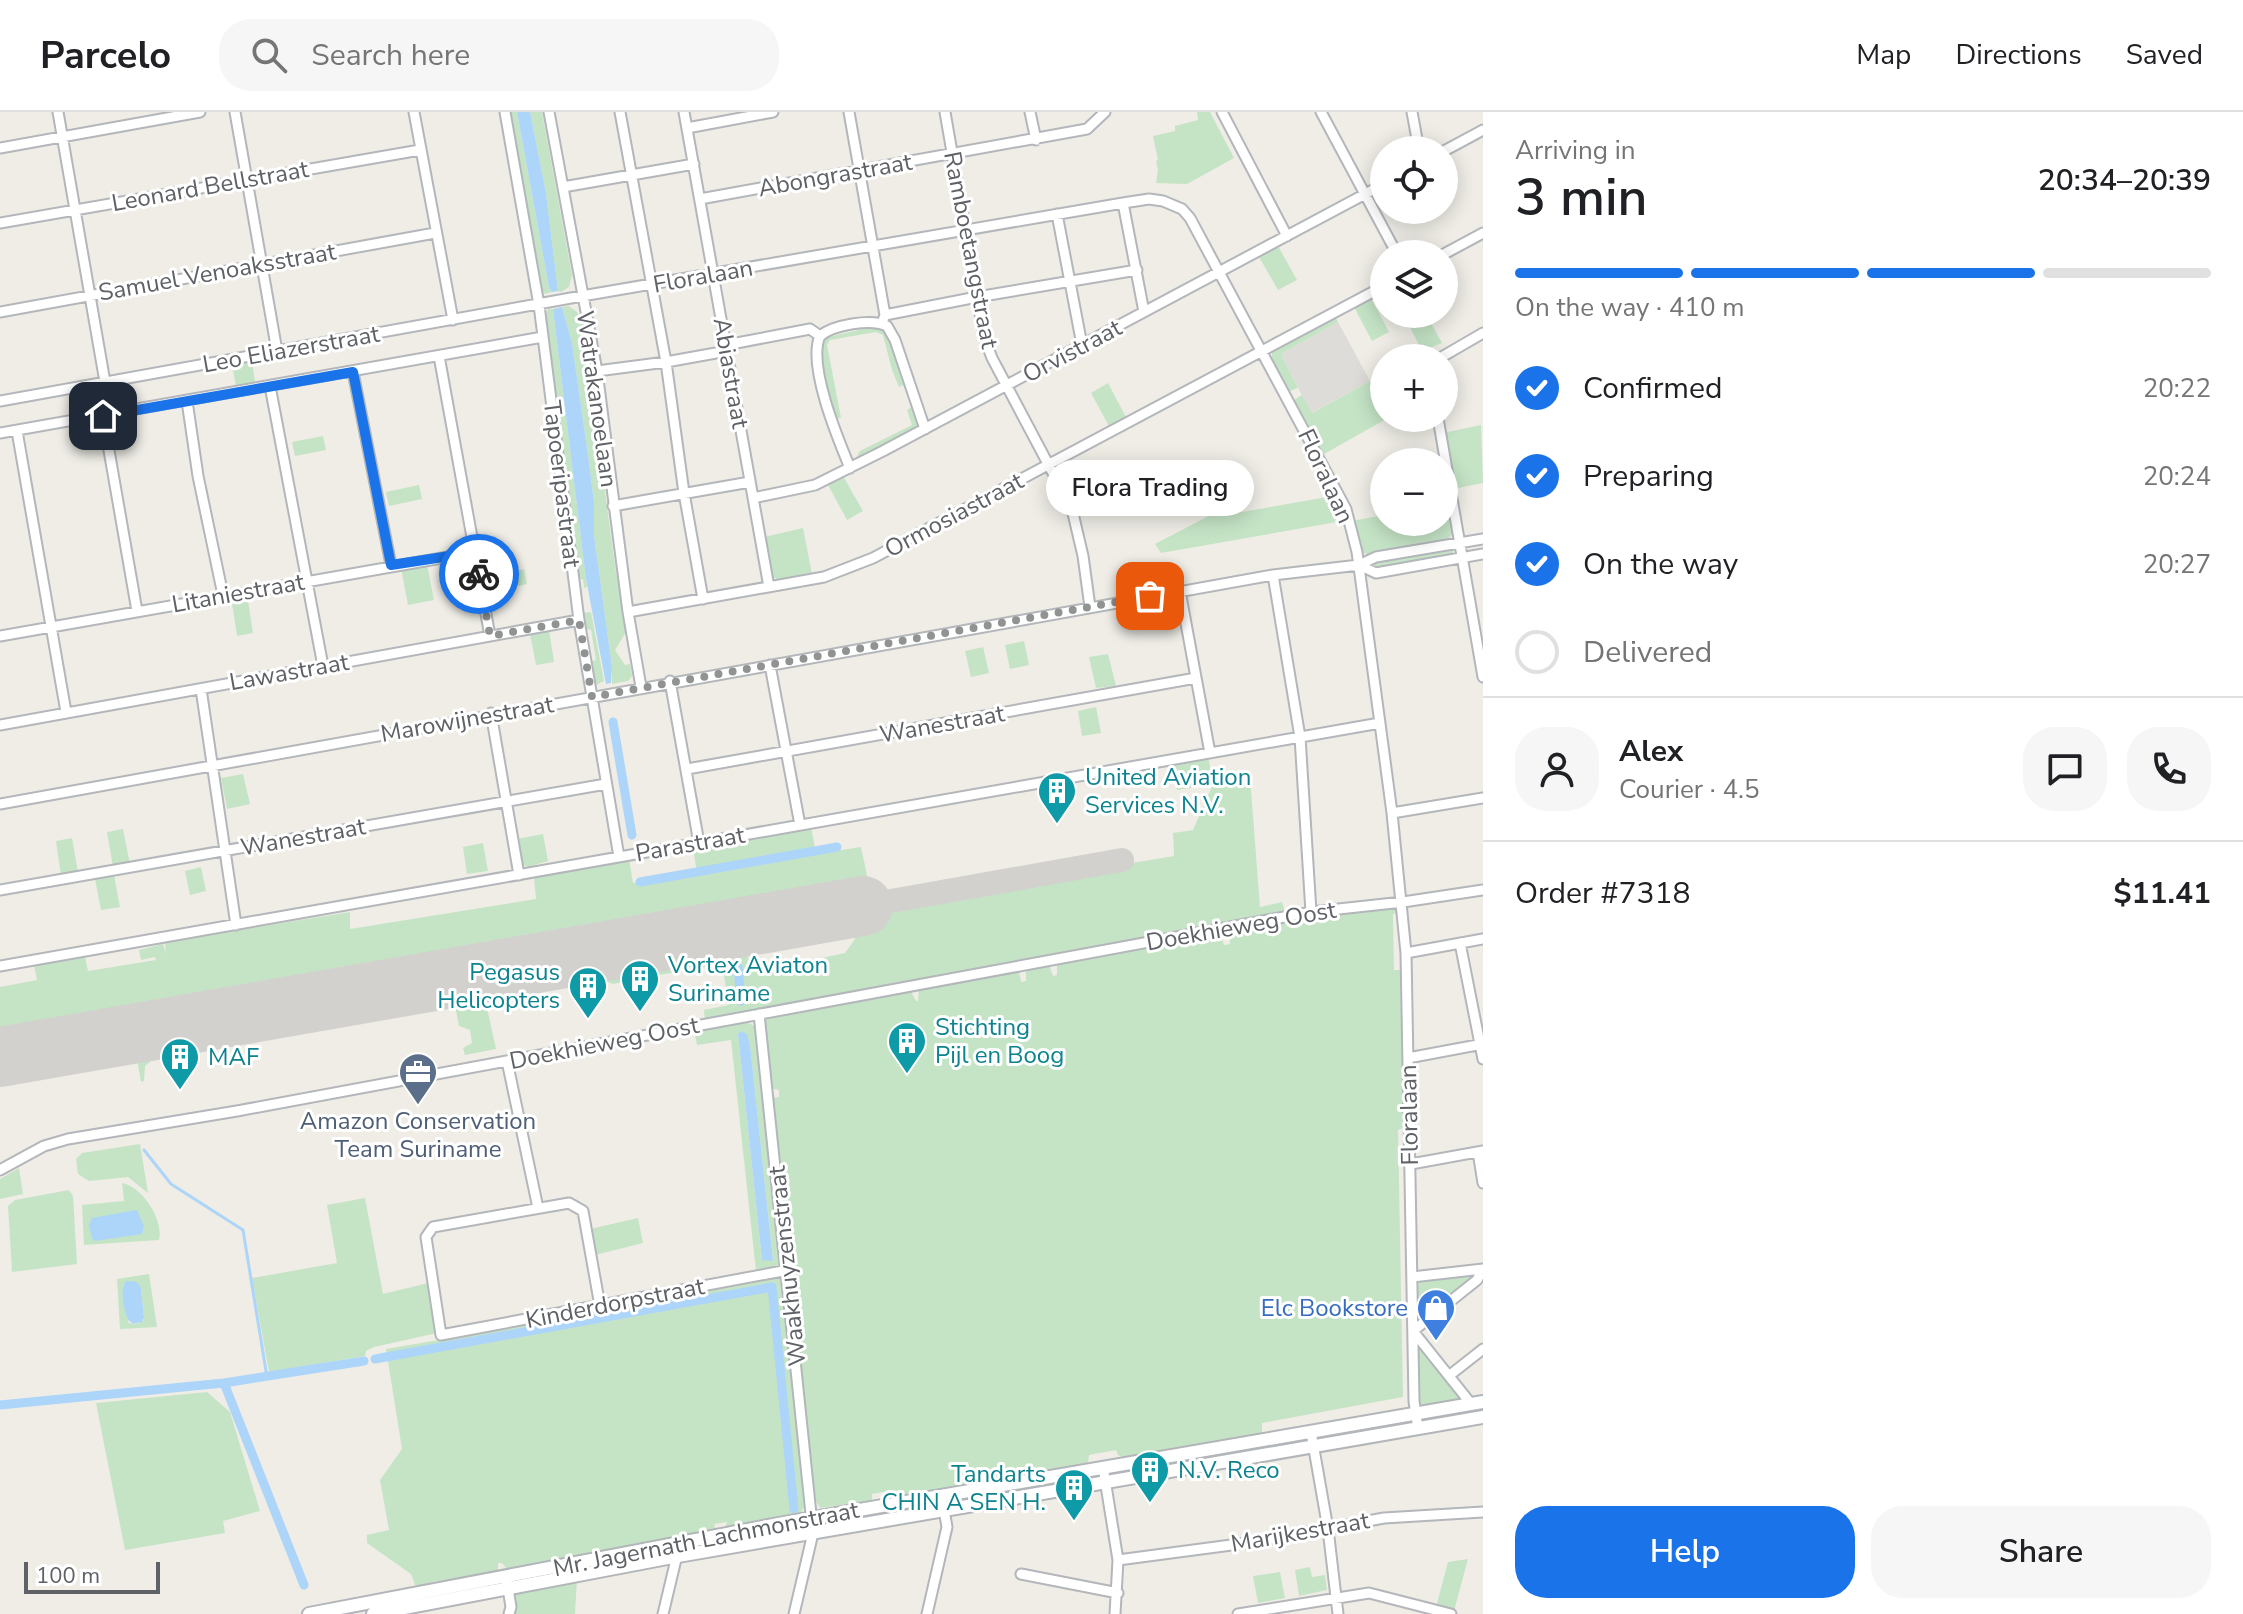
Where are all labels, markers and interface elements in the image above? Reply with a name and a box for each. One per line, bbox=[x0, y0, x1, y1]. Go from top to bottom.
search box bbox=[219, 19, 779, 91]
text: Parcelo bbox=[40, 30, 171, 81]
icon: search bbox=[247, 33, 291, 77]
text: Search here bbox=[311, 35, 470, 76]
text: Map bbox=[1856, 36, 1911, 74]
text: Directions bbox=[1955, 36, 2082, 74]
text: Saved bbox=[2126, 36, 2203, 74]
text: Arriving in bbox=[1515, 133, 1636, 168]
map controls bbox=[1370, 136, 1458, 536]
button: locate bbox=[1370, 136, 1458, 224]
street label: Abongrastraat bbox=[755, 146, 915, 204]
street label: Ramboetangstraat bbox=[936, 149, 1006, 352]
street label: Leonard Bellstraat bbox=[109, 153, 311, 219]
text: 20:34–20:39 bbox=[2038, 160, 2211, 201]
text: 3 min bbox=[1515, 162, 1648, 233]
street label: Samuel Venoaksstraat bbox=[96, 235, 339, 309]
button: layers bbox=[1370, 240, 1458, 328]
street label: Floralaan bbox=[651, 251, 755, 301]
text: On the way · 410 m bbox=[1515, 290, 1744, 325]
street label: Watrakanoelaan bbox=[569, 309, 625, 489]
street label: Orvistraat bbox=[1017, 311, 1128, 390]
street label: Abiastraat bbox=[706, 315, 757, 431]
street label: Leo Eliazerstraat bbox=[200, 318, 382, 380]
button: + bbox=[1370, 344, 1458, 432]
icon: check bbox=[1515, 366, 1559, 410]
text: Confirmed bbox=[1583, 368, 1723, 409]
text: 20:22 bbox=[2143, 371, 2211, 406]
pin bbox=[69, 382, 137, 450]
icon: home bbox=[81, 394, 125, 438]
street label: Tapoeripastraat bbox=[536, 398, 588, 570]
street label: Floralaan bbox=[1290, 424, 1362, 528]
button: − bbox=[1370, 448, 1458, 536]
icon: check bbox=[1515, 454, 1559, 498]
text: Preparing bbox=[1583, 456, 1714, 497]
text: 20:24 bbox=[2143, 459, 2211, 494]
callout: Flora Trading bbox=[1046, 460, 1254, 516]
street label: Ormosiastraat bbox=[879, 465, 1030, 565]
text: Flora Trading bbox=[1072, 470, 1228, 505]
courier bbox=[439, 534, 519, 614]
icon: check bbox=[1515, 542, 1559, 586]
text: On the way bbox=[1583, 544, 1738, 585]
text: 20:27 bbox=[2143, 547, 2211, 582]
icon: bike bbox=[457, 552, 501, 596]
pin bbox=[1116, 562, 1184, 630]
street label: Litaniestraat bbox=[169, 566, 307, 620]
icon: bag bbox=[1128, 574, 1172, 618]
text: Delivered bbox=[1583, 632, 1712, 673]
street label: Lawastraat bbox=[227, 646, 352, 698]
street label: Marowijnestraat bbox=[378, 688, 556, 750]
street label: Wanestraat bbox=[877, 697, 1008, 751]
button: person bbox=[1515, 727, 1599, 811]
button: chat bbox=[2023, 727, 2107, 811]
button: phone bbox=[2127, 727, 2211, 811]
text: Alex bbox=[1619, 731, 1683, 772]
place label: United Aviation Services N.V. bbox=[1085, 761, 1251, 821]
building icon: United Aviation Services N.V. bbox=[1036, 770, 1078, 825]
text: Courier · 4.5 bbox=[1619, 772, 1760, 807]
street label: Wanestraat bbox=[238, 810, 369, 864]
street label: Parastraat bbox=[633, 819, 748, 869]
text: Order #7318 bbox=[1515, 873, 1690, 914]
text: $11.41 bbox=[2114, 873, 2211, 914]
street label: Doekhieweg Oost bbox=[1144, 893, 1339, 958]
place label: Vortex Aviaton Suriname bbox=[667, 949, 828, 1009]
place label: Pegasus Helicopters bbox=[437, 956, 560, 1016]
building icon: Vortex Aviaton Suriname bbox=[619, 958, 661, 1013]
building icon: Pegasus Helicopters bbox=[567, 965, 609, 1020]
street label: Doekhieweg Oost bbox=[507, 1009, 702, 1077]
place label: Stichting Pijl en Boog bbox=[935, 1011, 1064, 1071]
building icon: Stichting Pijl en Boog bbox=[886, 1020, 928, 1075]
building icon: MAF bbox=[159, 1036, 201, 1091]
place label: MAF bbox=[208, 1041, 259, 1073]
office icon: Amazon Conservation Team Suriname bbox=[397, 1051, 439, 1106]
street label: Floralaan bbox=[1392, 1064, 1426, 1166]
place label: Amazon Conservation Team Suriname bbox=[300, 1105, 536, 1165]
street label: Waakhuyzenstraat bbox=[761, 1164, 813, 1368]
street label: Kinderdorpstraat bbox=[523, 1270, 708, 1336]
shop icon: Elc Bookstore bbox=[1415, 1287, 1457, 1342]
place label: Elc Bookstore bbox=[1261, 1292, 1408, 1324]
building icon: N.V. Reco bbox=[1129, 1449, 1171, 1504]
place label: N.V. Reco bbox=[1178, 1454, 1280, 1486]
place label: Tandarts CHIN A SEN H. bbox=[881, 1458, 1046, 1518]
building icon: Tandarts CHIN A SEN H. bbox=[1053, 1467, 1095, 1522]
street label: Mr. Jagernath Lachmonstraat bbox=[550, 1494, 862, 1584]
street label: Marijkestraat bbox=[1228, 1504, 1372, 1560]
button: Help bbox=[1515, 1506, 1855, 1598]
button: Share bbox=[1871, 1506, 2211, 1598]
scale bar bbox=[24, 1558, 160, 1594]
text: 100 m bbox=[36, 1561, 100, 1591]

